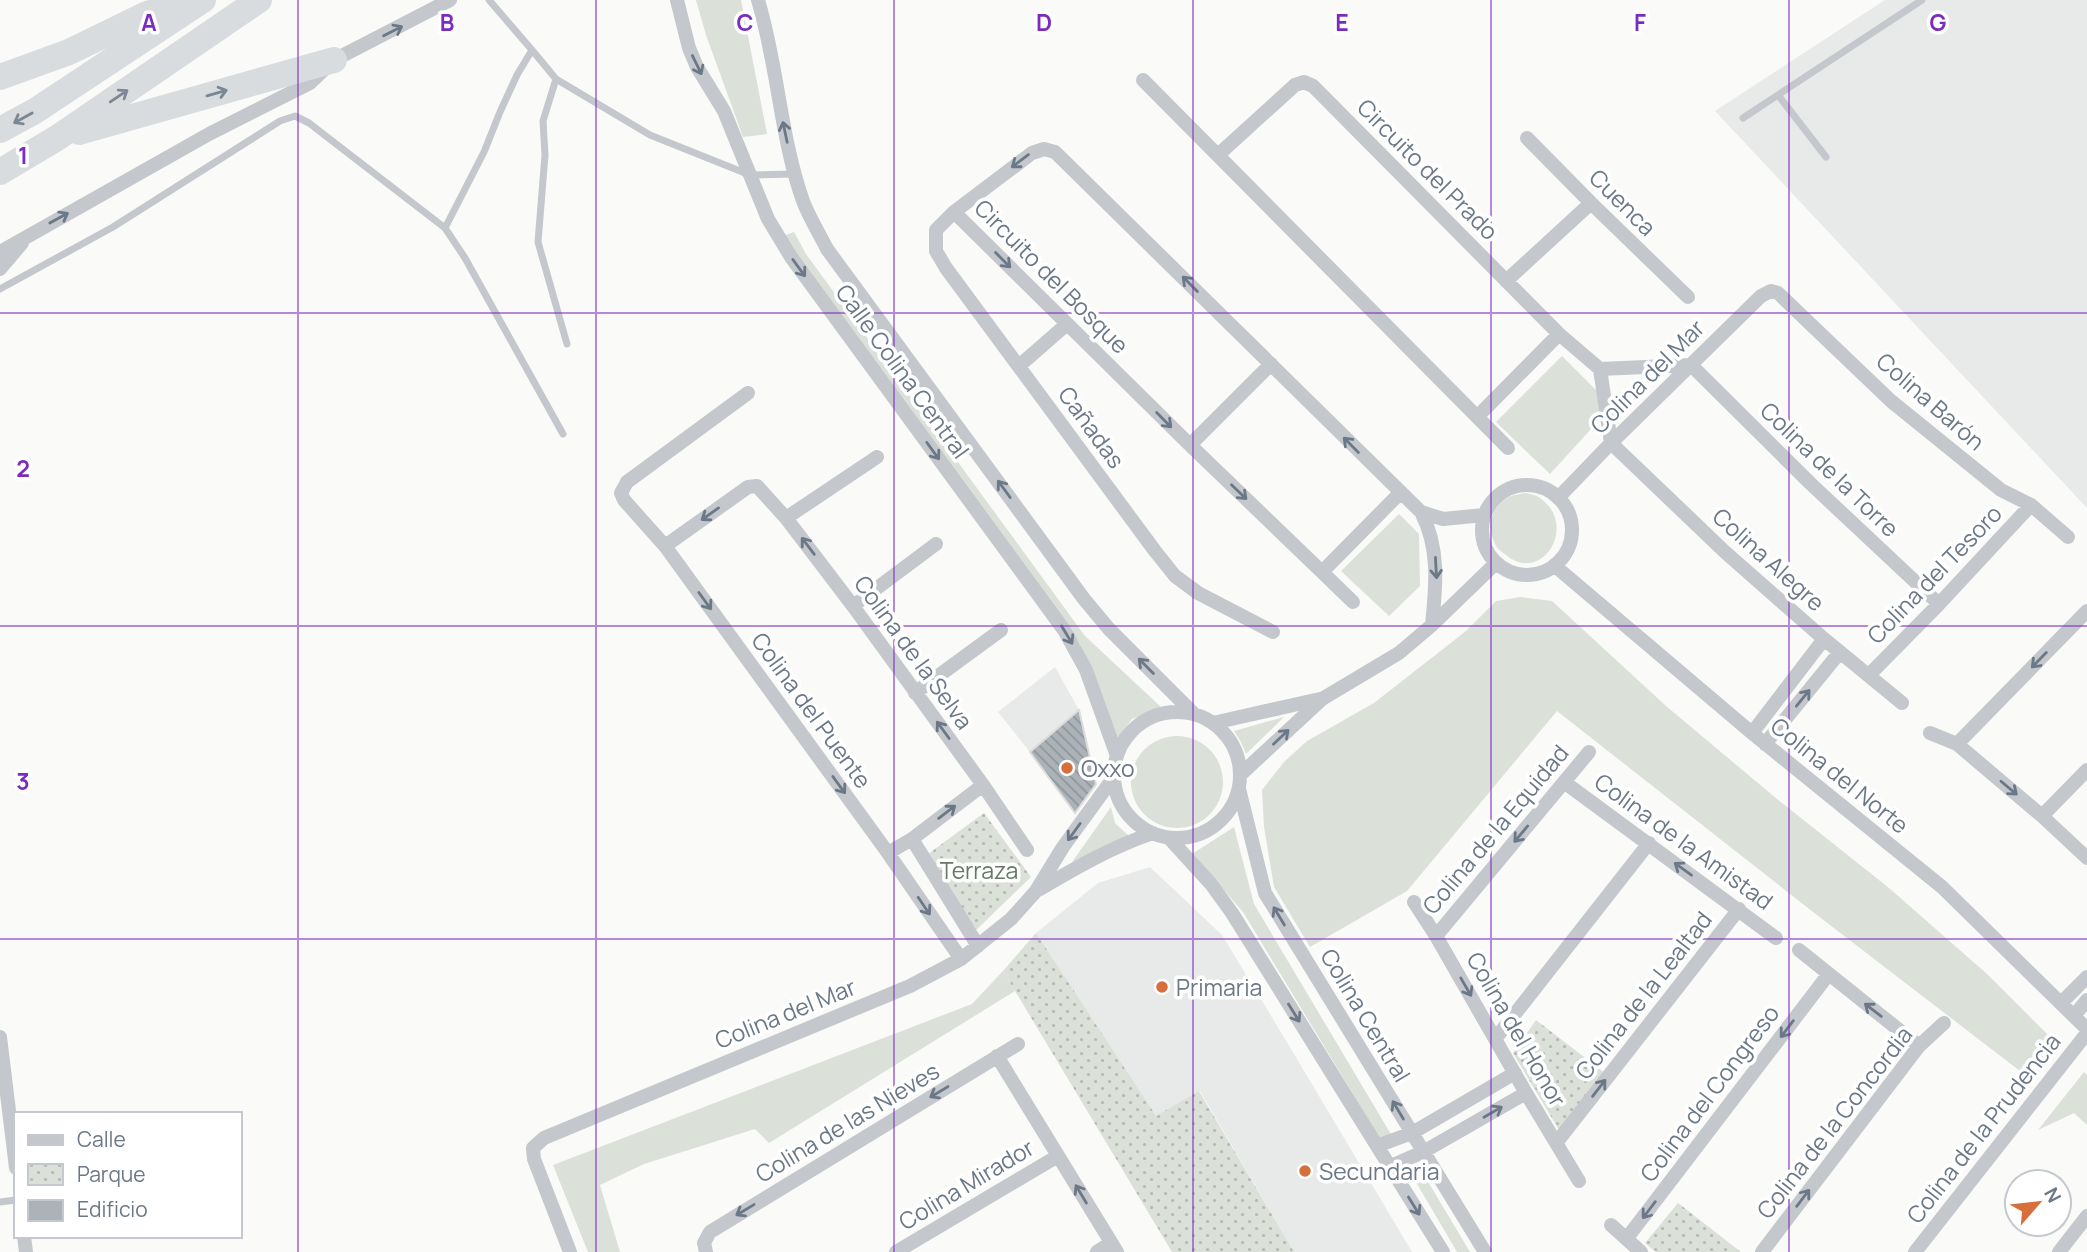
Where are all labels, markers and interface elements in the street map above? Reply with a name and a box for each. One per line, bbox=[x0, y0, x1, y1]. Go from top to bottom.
text: A bbox=[141, 6, 157, 38]
text: B bbox=[440, 6, 454, 38]
text: C bbox=[737, 6, 754, 38]
text: D bbox=[1036, 6, 1052, 38]
text: E bbox=[1335, 6, 1349, 38]
text: F bbox=[1634, 6, 1646, 38]
text: G bbox=[1930, 6, 1947, 38]
one-way arrow bbox=[382, 23, 403, 37]
one-way arrow bbox=[691, 54, 704, 75]
one-way arrow bbox=[206, 86, 228, 99]
one-way arrow bbox=[109, 89, 128, 103]
street label: Circuito del Prado bbox=[1350, 91, 1506, 247]
one-way arrow bbox=[13, 111, 33, 125]
one-way arrow bbox=[778, 121, 792, 144]
text: 1 bbox=[18, 139, 28, 171]
one-way arrow bbox=[1012, 154, 1030, 169]
street label: Cuenca bbox=[1583, 162, 1663, 242]
street label: Circuito del Bosque bbox=[968, 192, 1136, 360]
one-way arrow bbox=[49, 211, 69, 225]
one-way arrow bbox=[994, 251, 1011, 268]
one-way arrow bbox=[791, 258, 806, 277]
one-way arrow bbox=[1182, 276, 1199, 293]
street label: Calle Colina Central bbox=[829, 277, 977, 465]
street label: Colina del Mar bbox=[1583, 312, 1711, 440]
street label: Colina Barón bbox=[1870, 345, 1992, 457]
street label: Cañadas bbox=[1051, 380, 1133, 474]
street label: Colina de la Torre bbox=[1754, 394, 1906, 544]
one-way arrow bbox=[1156, 411, 1173, 428]
one-way arrow bbox=[1343, 436, 1360, 453]
one-way arrow bbox=[926, 441, 940, 460]
text: 2 bbox=[16, 452, 30, 484]
one-way arrow bbox=[996, 480, 1011, 499]
one-way arrow bbox=[1230, 484, 1247, 501]
street label: Colina del Tesoro bbox=[1859, 498, 2009, 650]
street label: Colina Alegre bbox=[1706, 500, 1832, 618]
one-way arrow bbox=[701, 507, 720, 521]
one-way arrow bbox=[801, 538, 816, 556]
one-way arrow bbox=[1429, 556, 1442, 579]
street label: Colina de la Selva bbox=[847, 569, 981, 735]
one-way arrow bbox=[698, 591, 712, 610]
one-way arrow bbox=[1060, 625, 1074, 645]
street label: Colina del Puente bbox=[745, 626, 879, 794]
one-way arrow bbox=[2031, 651, 2048, 668]
one-way arrow bbox=[1138, 658, 1155, 675]
one-way arrow bbox=[1795, 689, 1810, 707]
street label: Colina del Norte bbox=[1764, 709, 1916, 841]
one-way arrow bbox=[935, 721, 950, 740]
one-way arrow bbox=[1272, 729, 1290, 745]
street label: Colina de la Equidad bbox=[1415, 737, 1575, 921]
place label: Oxxo bbox=[1081, 752, 1135, 784]
marker: Oxxo bbox=[1059, 760, 1075, 776]
text: 3 bbox=[16, 765, 30, 797]
street label: Colina de la Amistad bbox=[1588, 765, 1780, 917]
one-way arrow bbox=[832, 775, 846, 794]
one-way arrow bbox=[2000, 780, 2018, 796]
one-way arrow bbox=[938, 805, 957, 820]
one-way arrow bbox=[1067, 822, 1081, 841]
one-way arrow bbox=[1513, 825, 1529, 843]
park label: Terraza bbox=[940, 854, 1018, 886]
one-way arrow bbox=[1675, 861, 1693, 876]
one-way arrow bbox=[917, 896, 932, 915]
street label: Colina de la Lealtad bbox=[1567, 904, 1719, 1086]
one-way arrow bbox=[1272, 907, 1286, 927]
street label: Colina Central bbox=[1314, 942, 1418, 1088]
street label: Colina del Honor bbox=[1460, 946, 1574, 1112]
street label: Colina del Mar bbox=[710, 970, 860, 1056]
place label: Primaria bbox=[1176, 971, 1262, 1003]
one-way arrow bbox=[1459, 976, 1473, 996]
marker: Primaria bbox=[1154, 979, 1170, 995]
street label: Colina del Congreso bbox=[1632, 998, 1786, 1188]
one-way arrow bbox=[1287, 1002, 1301, 1022]
one-way arrow bbox=[1865, 1003, 1883, 1018]
street label: Colina de la Concordia bbox=[1749, 1019, 1919, 1225]
one-way arrow bbox=[1779, 1019, 1794, 1038]
street label: Colina de la Prudencia bbox=[1899, 1026, 2067, 1230]
street label: Colina de las Nieves bbox=[749, 1054, 945, 1190]
one-way arrow bbox=[1591, 1080, 1606, 1098]
one-way arrow bbox=[930, 1085, 950, 1099]
one-way arrow bbox=[1391, 1101, 1405, 1121]
one-way arrow bbox=[1482, 1105, 1502, 1119]
legend bbox=[14, 1112, 242, 1238]
text: Calle bbox=[77, 1125, 126, 1153]
street label: Colina Mirador bbox=[892, 1131, 1040, 1237]
place label: Secundaria bbox=[1319, 1155, 1439, 1187]
text: Parque bbox=[77, 1160, 146, 1188]
marker: Secundaria bbox=[1297, 1163, 1313, 1179]
north arrow bbox=[2003, 1168, 2073, 1238]
text: N bbox=[2038, 1183, 2068, 1207]
one-way arrow bbox=[1074, 1184, 1088, 1204]
one-way arrow bbox=[1795, 1188, 1810, 1207]
text: Edificio bbox=[77, 1195, 148, 1223]
one-way arrow bbox=[1407, 1195, 1421, 1215]
one-way arrow bbox=[1641, 1200, 1656, 1219]
one-way arrow bbox=[736, 1204, 756, 1218]

